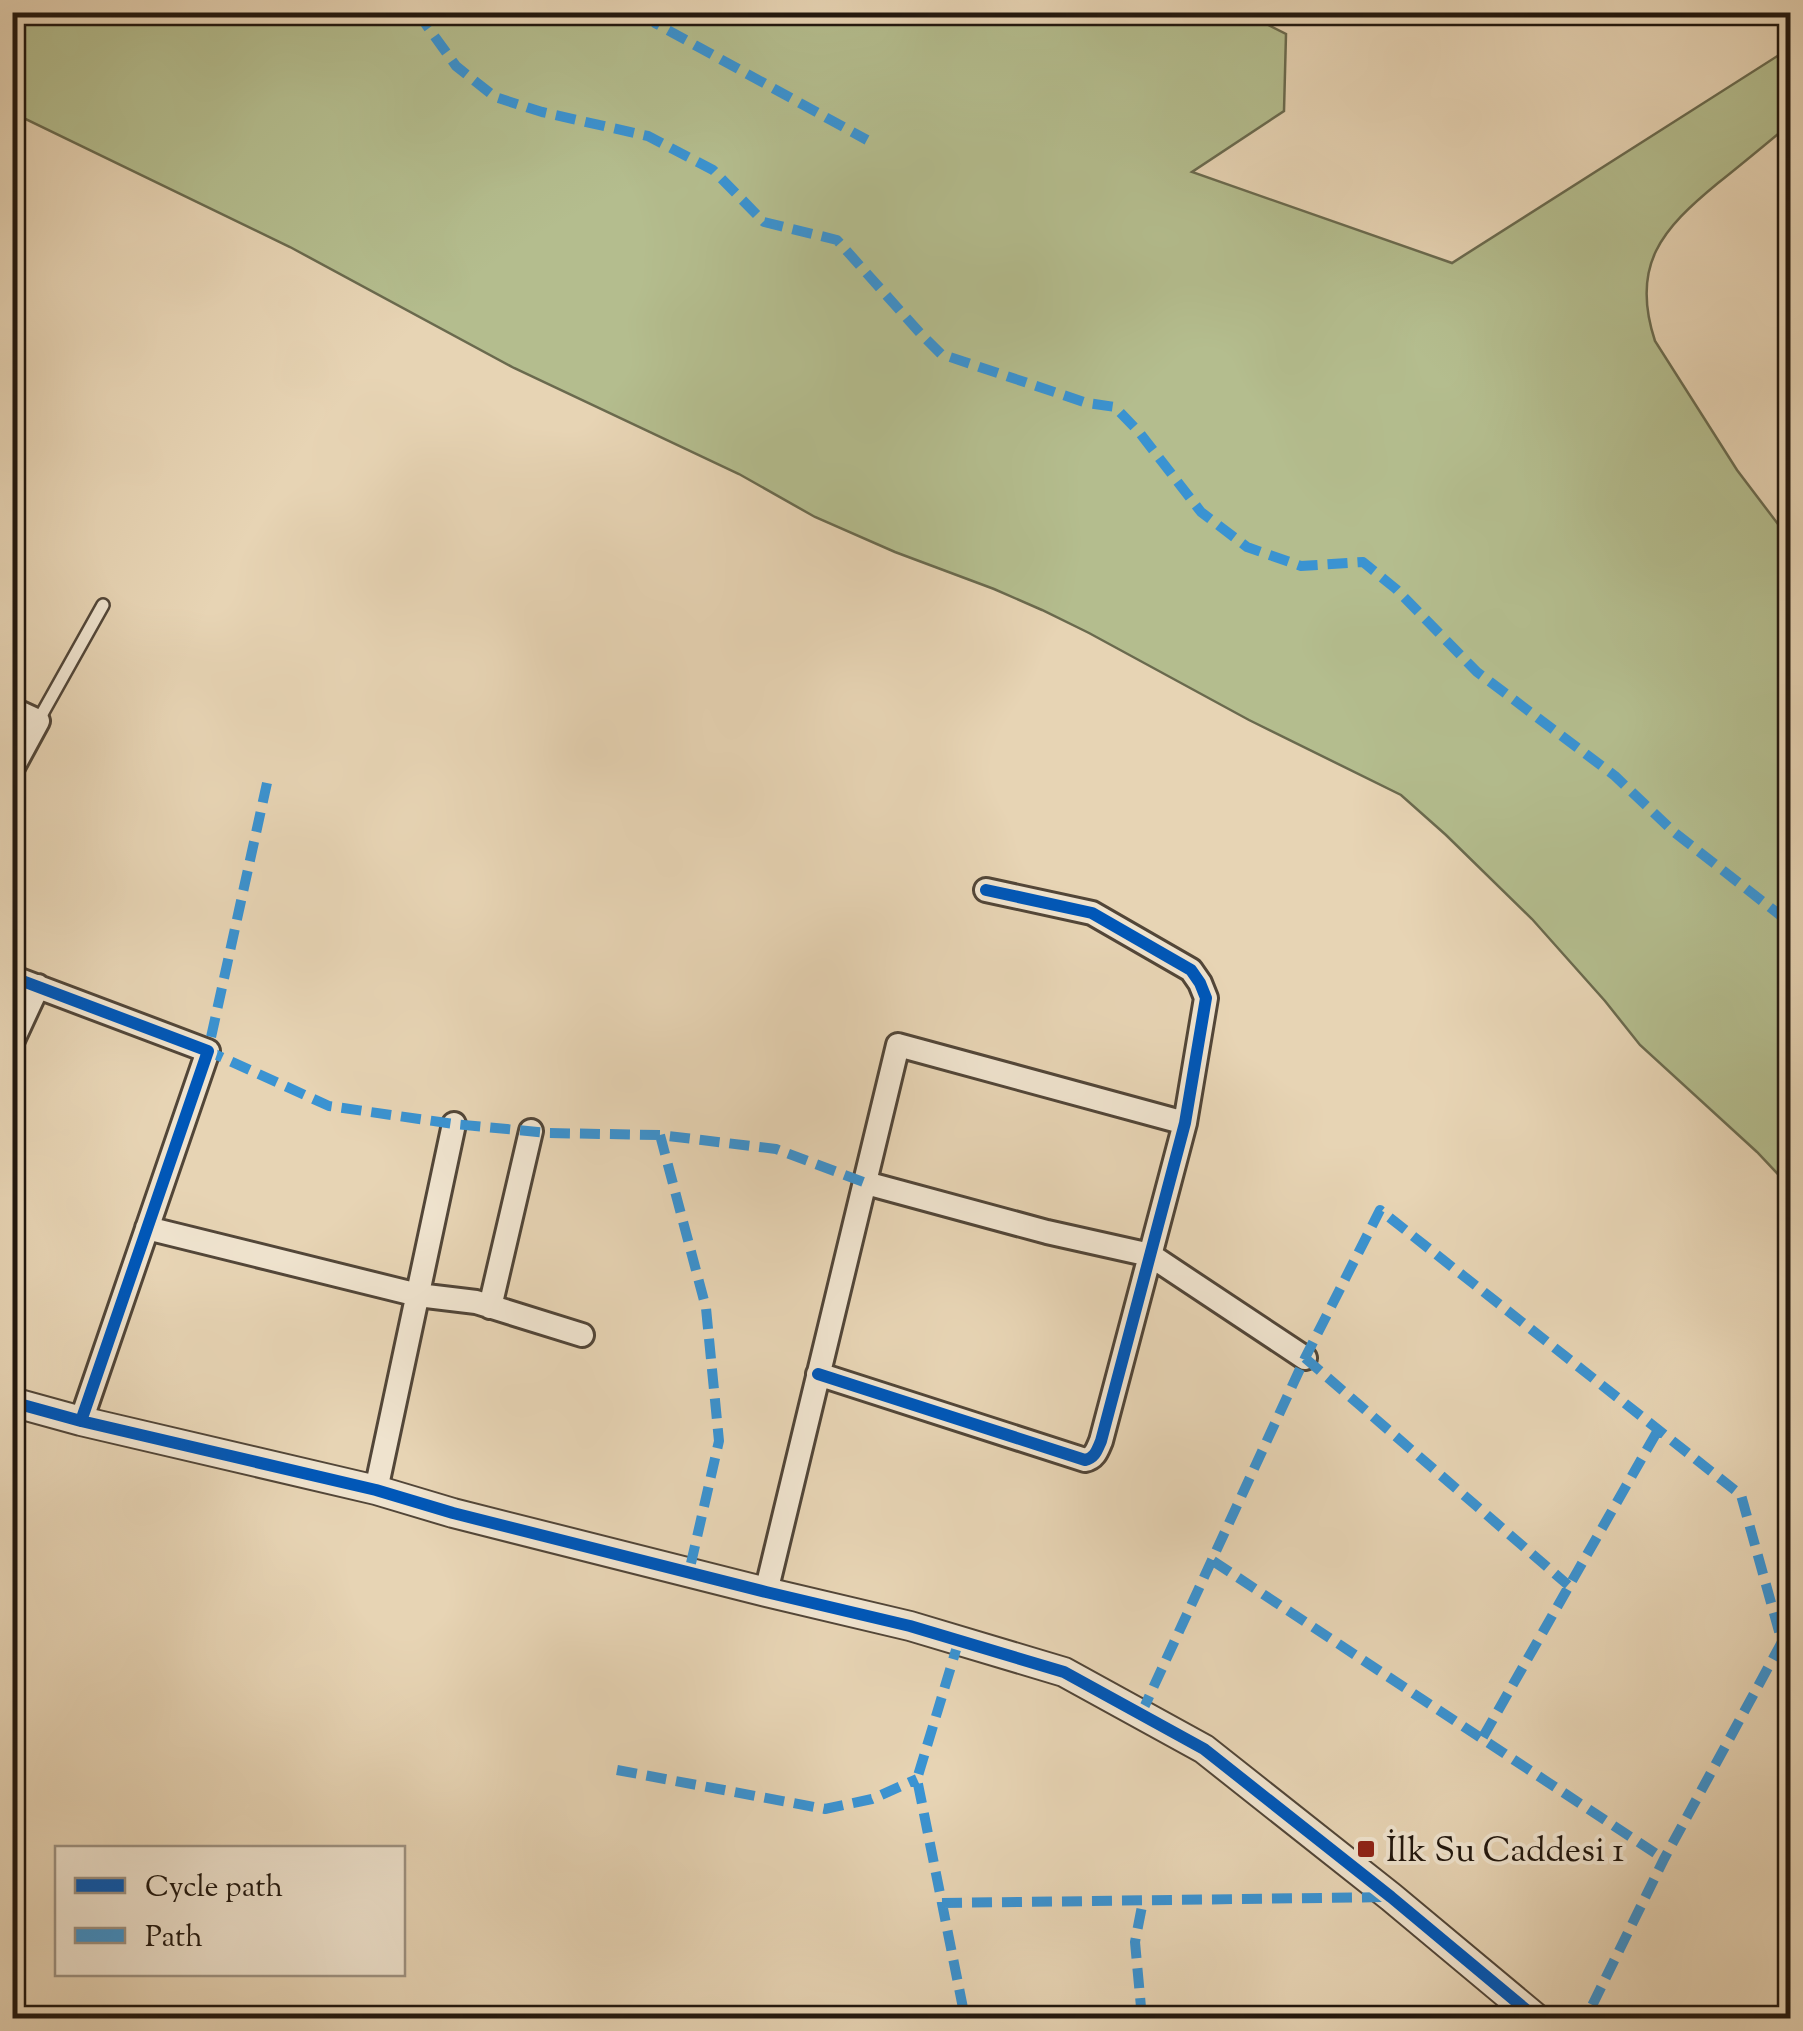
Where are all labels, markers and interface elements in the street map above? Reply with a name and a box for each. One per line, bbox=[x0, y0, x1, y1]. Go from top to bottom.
place label: İlk Su Caddesi 1 bbox=[1386, 1827, 1624, 1878]
marker: İlk Su Caddesi 1 bbox=[1355, 1838, 1377, 1860]
legend bbox=[55, 1846, 405, 1976]
text: Cycle path bbox=[145, 1867, 283, 1910]
text: Path bbox=[145, 1917, 203, 1960]

